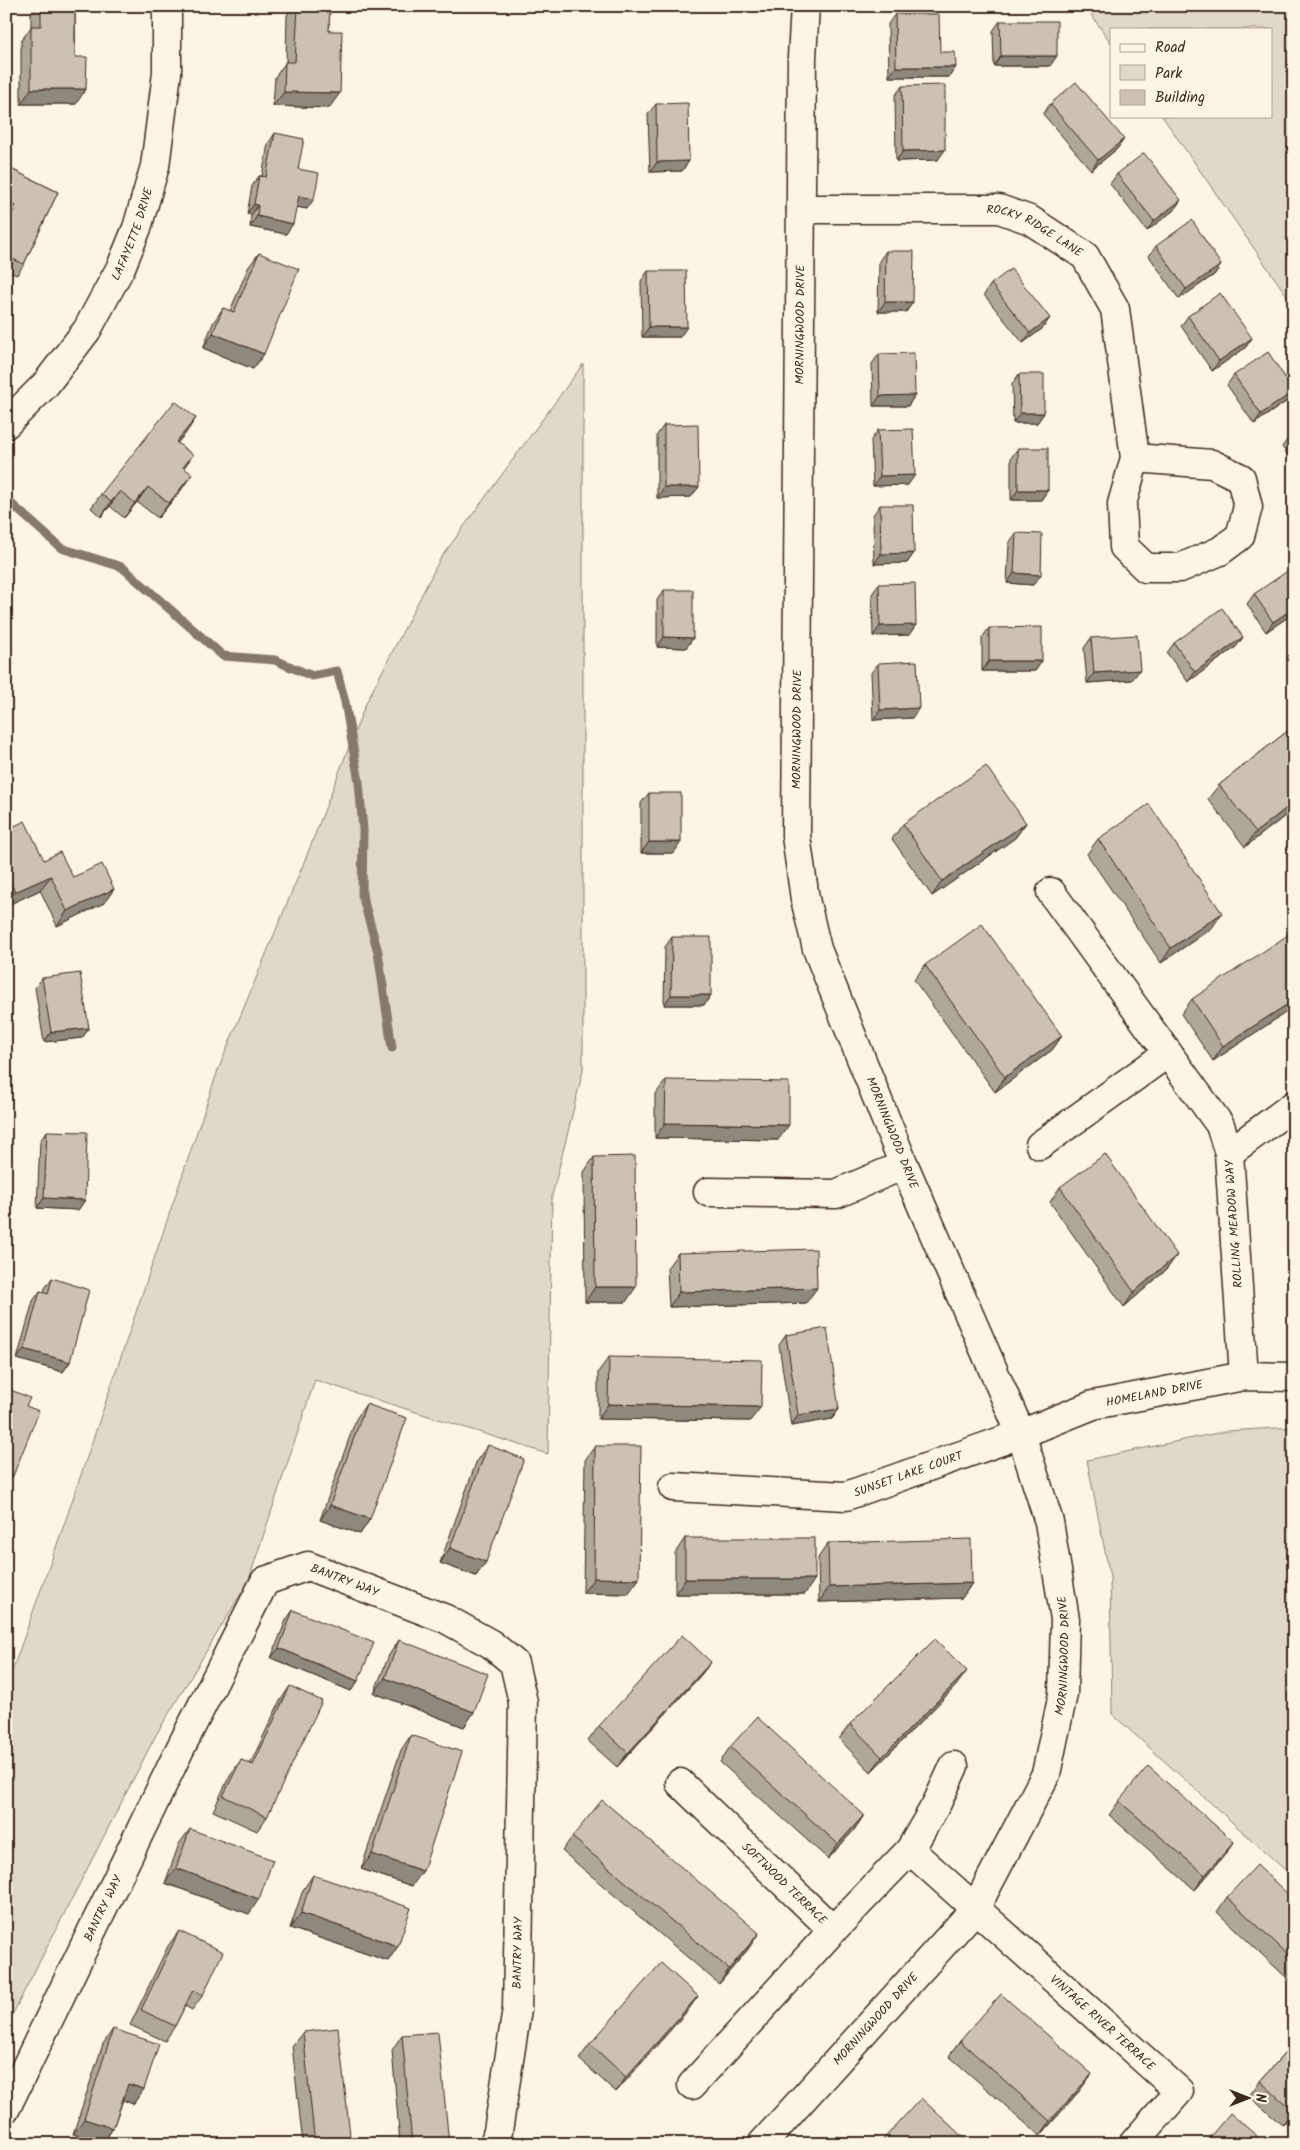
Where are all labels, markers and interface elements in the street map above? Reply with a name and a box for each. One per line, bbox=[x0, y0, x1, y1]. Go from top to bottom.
legend bbox=[1110, 28, 1272, 118]
text: Road bbox=[1155, 36, 1186, 60]
text: Park bbox=[1155, 62, 1183, 86]
text: Building bbox=[1155, 86, 1205, 110]
street label: LAFAYETTE DRIVE bbox=[106, 184, 158, 284]
street label: ROCKY RIDGE LANE bbox=[986, 200, 1088, 262]
street label: MORNINGWOOD DRIVE bbox=[790, 264, 810, 384]
street label: MORNINGWOOD DRIVE bbox=[787, 669, 807, 789]
street label: MORNINGWOOD DRIVE bbox=[861, 1074, 924, 1193]
street label: ROLLING MEADOW WAY bbox=[1220, 1158, 1248, 1289]
street label: HOMELAND DRIVE bbox=[1104, 1374, 1205, 1412]
street label: SUNSET LAKE COURT bbox=[851, 1445, 967, 1502]
street label: BANTRY WAY bbox=[308, 1558, 383, 1602]
street label: MORNINGWOOD DRIVE bbox=[1049, 1593, 1075, 1717]
street label: SOFTWOOD TERRACE bbox=[738, 1838, 832, 1930]
street label: BANTRY WAY bbox=[79, 1871, 128, 1945]
street label: BANTRY WAY bbox=[508, 1916, 528, 1989]
street label: MORNINGWOOD DRIVE bbox=[828, 1967, 923, 2070]
street label: VINTAGE RIVER TERRACE bbox=[1046, 1970, 1161, 2076]
north arrow bbox=[1222, 2072, 1272, 2122]
text: N bbox=[1249, 2094, 1271, 2103]

